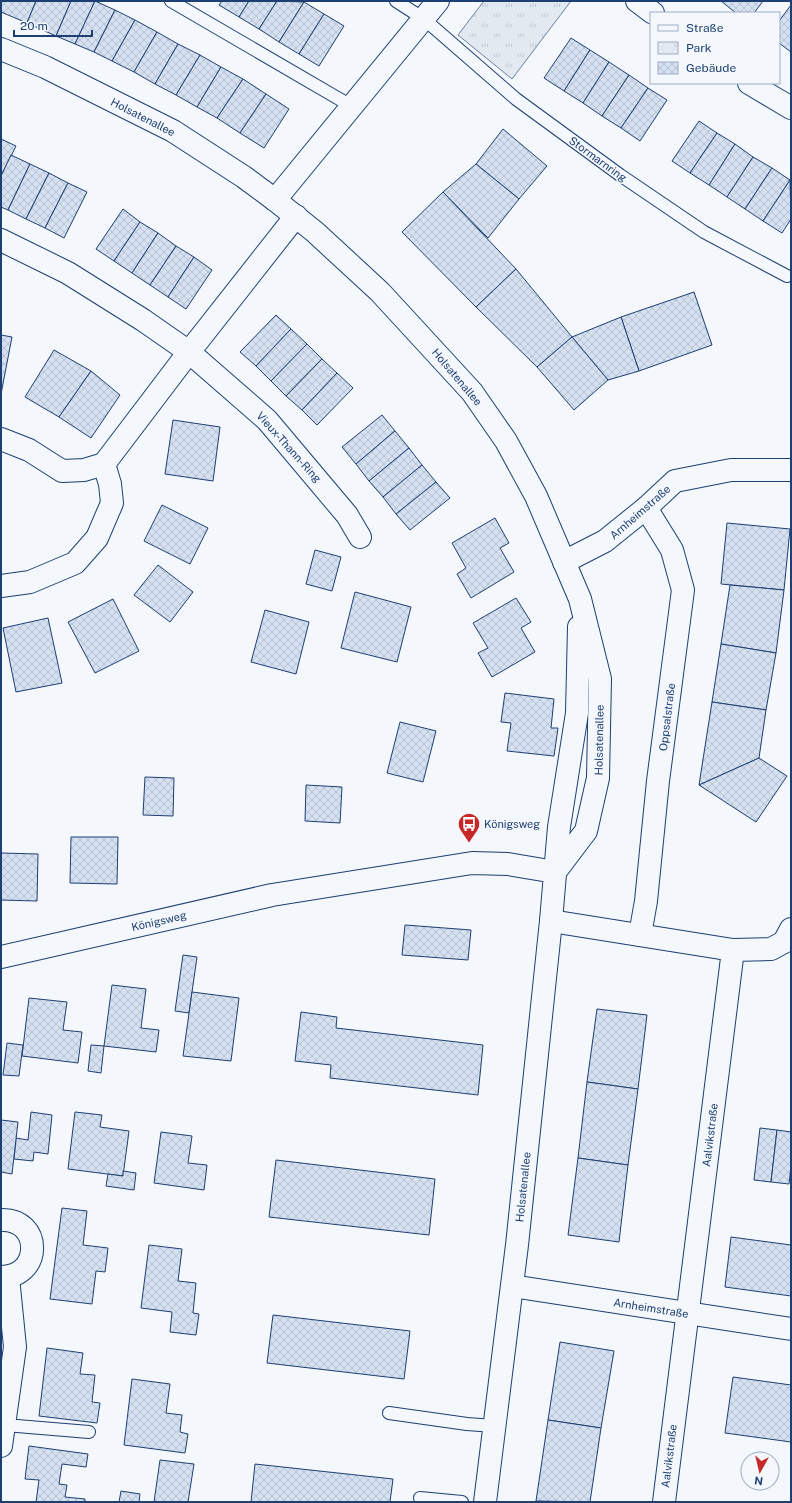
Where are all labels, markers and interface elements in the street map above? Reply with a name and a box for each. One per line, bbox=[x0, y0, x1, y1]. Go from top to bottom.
scale bar bbox=[14, 12, 92, 38]
legend bbox=[650, 12, 780, 84]
text: 20 m bbox=[20, 19, 48, 33]
text: Straße bbox=[686, 21, 724, 35]
text: Park bbox=[686, 41, 712, 55]
text: Gebäude bbox=[686, 61, 736, 75]
street label: Holsatenallee bbox=[109, 96, 177, 138]
street label: Stormarnring bbox=[567, 134, 629, 184]
street label: Holsatenallee bbox=[430, 346, 484, 408]
street label: Vieux-Thann-Ring bbox=[254, 409, 324, 485]
street label: Arnheimstraße bbox=[607, 483, 673, 541]
street label: Oppsalstraße bbox=[657, 682, 677, 752]
street label: Holsatenallee bbox=[592, 705, 606, 775]
bus stop icon: Königsweg bbox=[456, 811, 482, 844]
place label: Königsweg bbox=[484, 818, 540, 830]
street label: Königsweg bbox=[130, 909, 188, 933]
street label: Aalvikstraße bbox=[700, 1102, 720, 1168]
street label: Holsatenallee bbox=[513, 1151, 533, 1223]
street label: Arnheimstraße bbox=[613, 1296, 689, 1320]
street label: Aalvikstraße bbox=[659, 1423, 679, 1489]
north arrow bbox=[740, 1451, 780, 1491]
text: N bbox=[754, 1474, 764, 1487]

